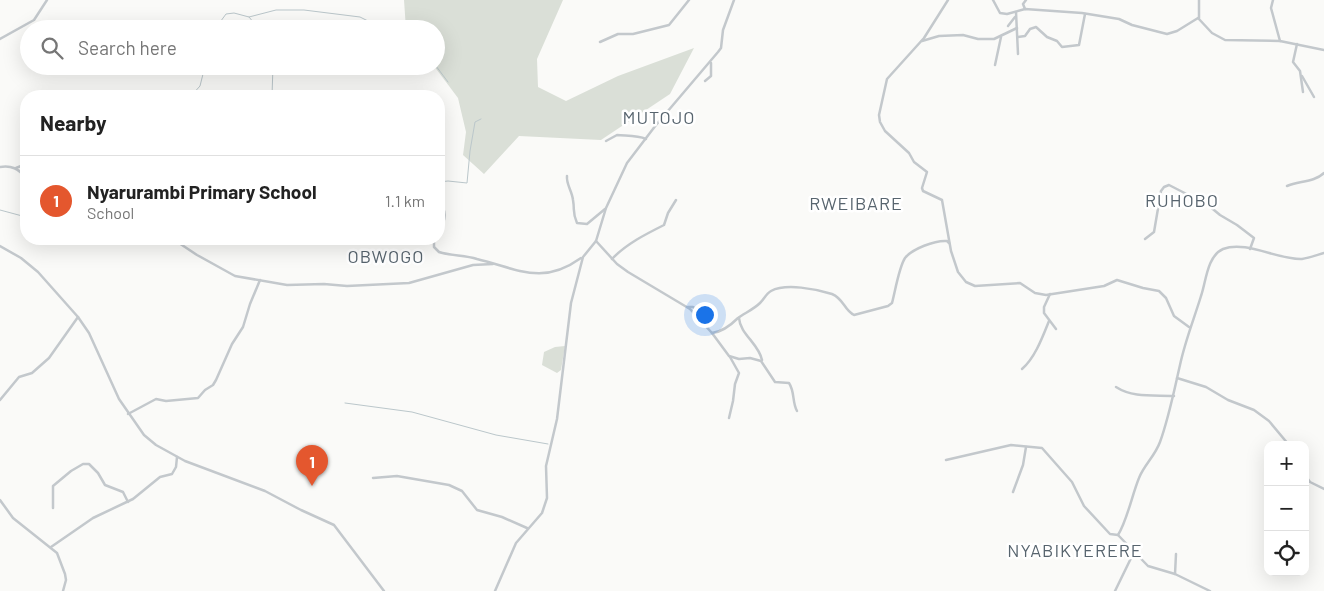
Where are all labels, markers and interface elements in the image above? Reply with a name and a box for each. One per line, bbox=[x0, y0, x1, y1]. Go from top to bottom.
search box bbox=[20, 20, 445, 75]
icon: search bbox=[38, 34, 66, 62]
text: Search here bbox=[78, 36, 177, 59]
district label: MUTOJO bbox=[623, 106, 695, 128]
text: Nearby bbox=[40, 110, 106, 135]
text: Nyarurambi Primary School bbox=[87, 180, 317, 203]
district label: RUHOBO bbox=[1145, 189, 1219, 211]
text: 1 bbox=[53, 191, 59, 210]
text: 1.1 km bbox=[385, 191, 425, 210]
district label: RWEIBARE bbox=[809, 192, 903, 214]
text: School bbox=[87, 203, 134, 222]
district label: OBWOGO bbox=[348, 245, 424, 267]
your location bbox=[692, 302, 718, 328]
map controls bbox=[1264, 441, 1309, 576]
button: + bbox=[1264, 441, 1309, 486]
pin: 1 bbox=[296, 445, 328, 486]
button: − bbox=[1264, 486, 1309, 531]
button: locate bbox=[1264, 531, 1309, 576]
district label: NYABIKYERERE bbox=[1007, 539, 1143, 561]

